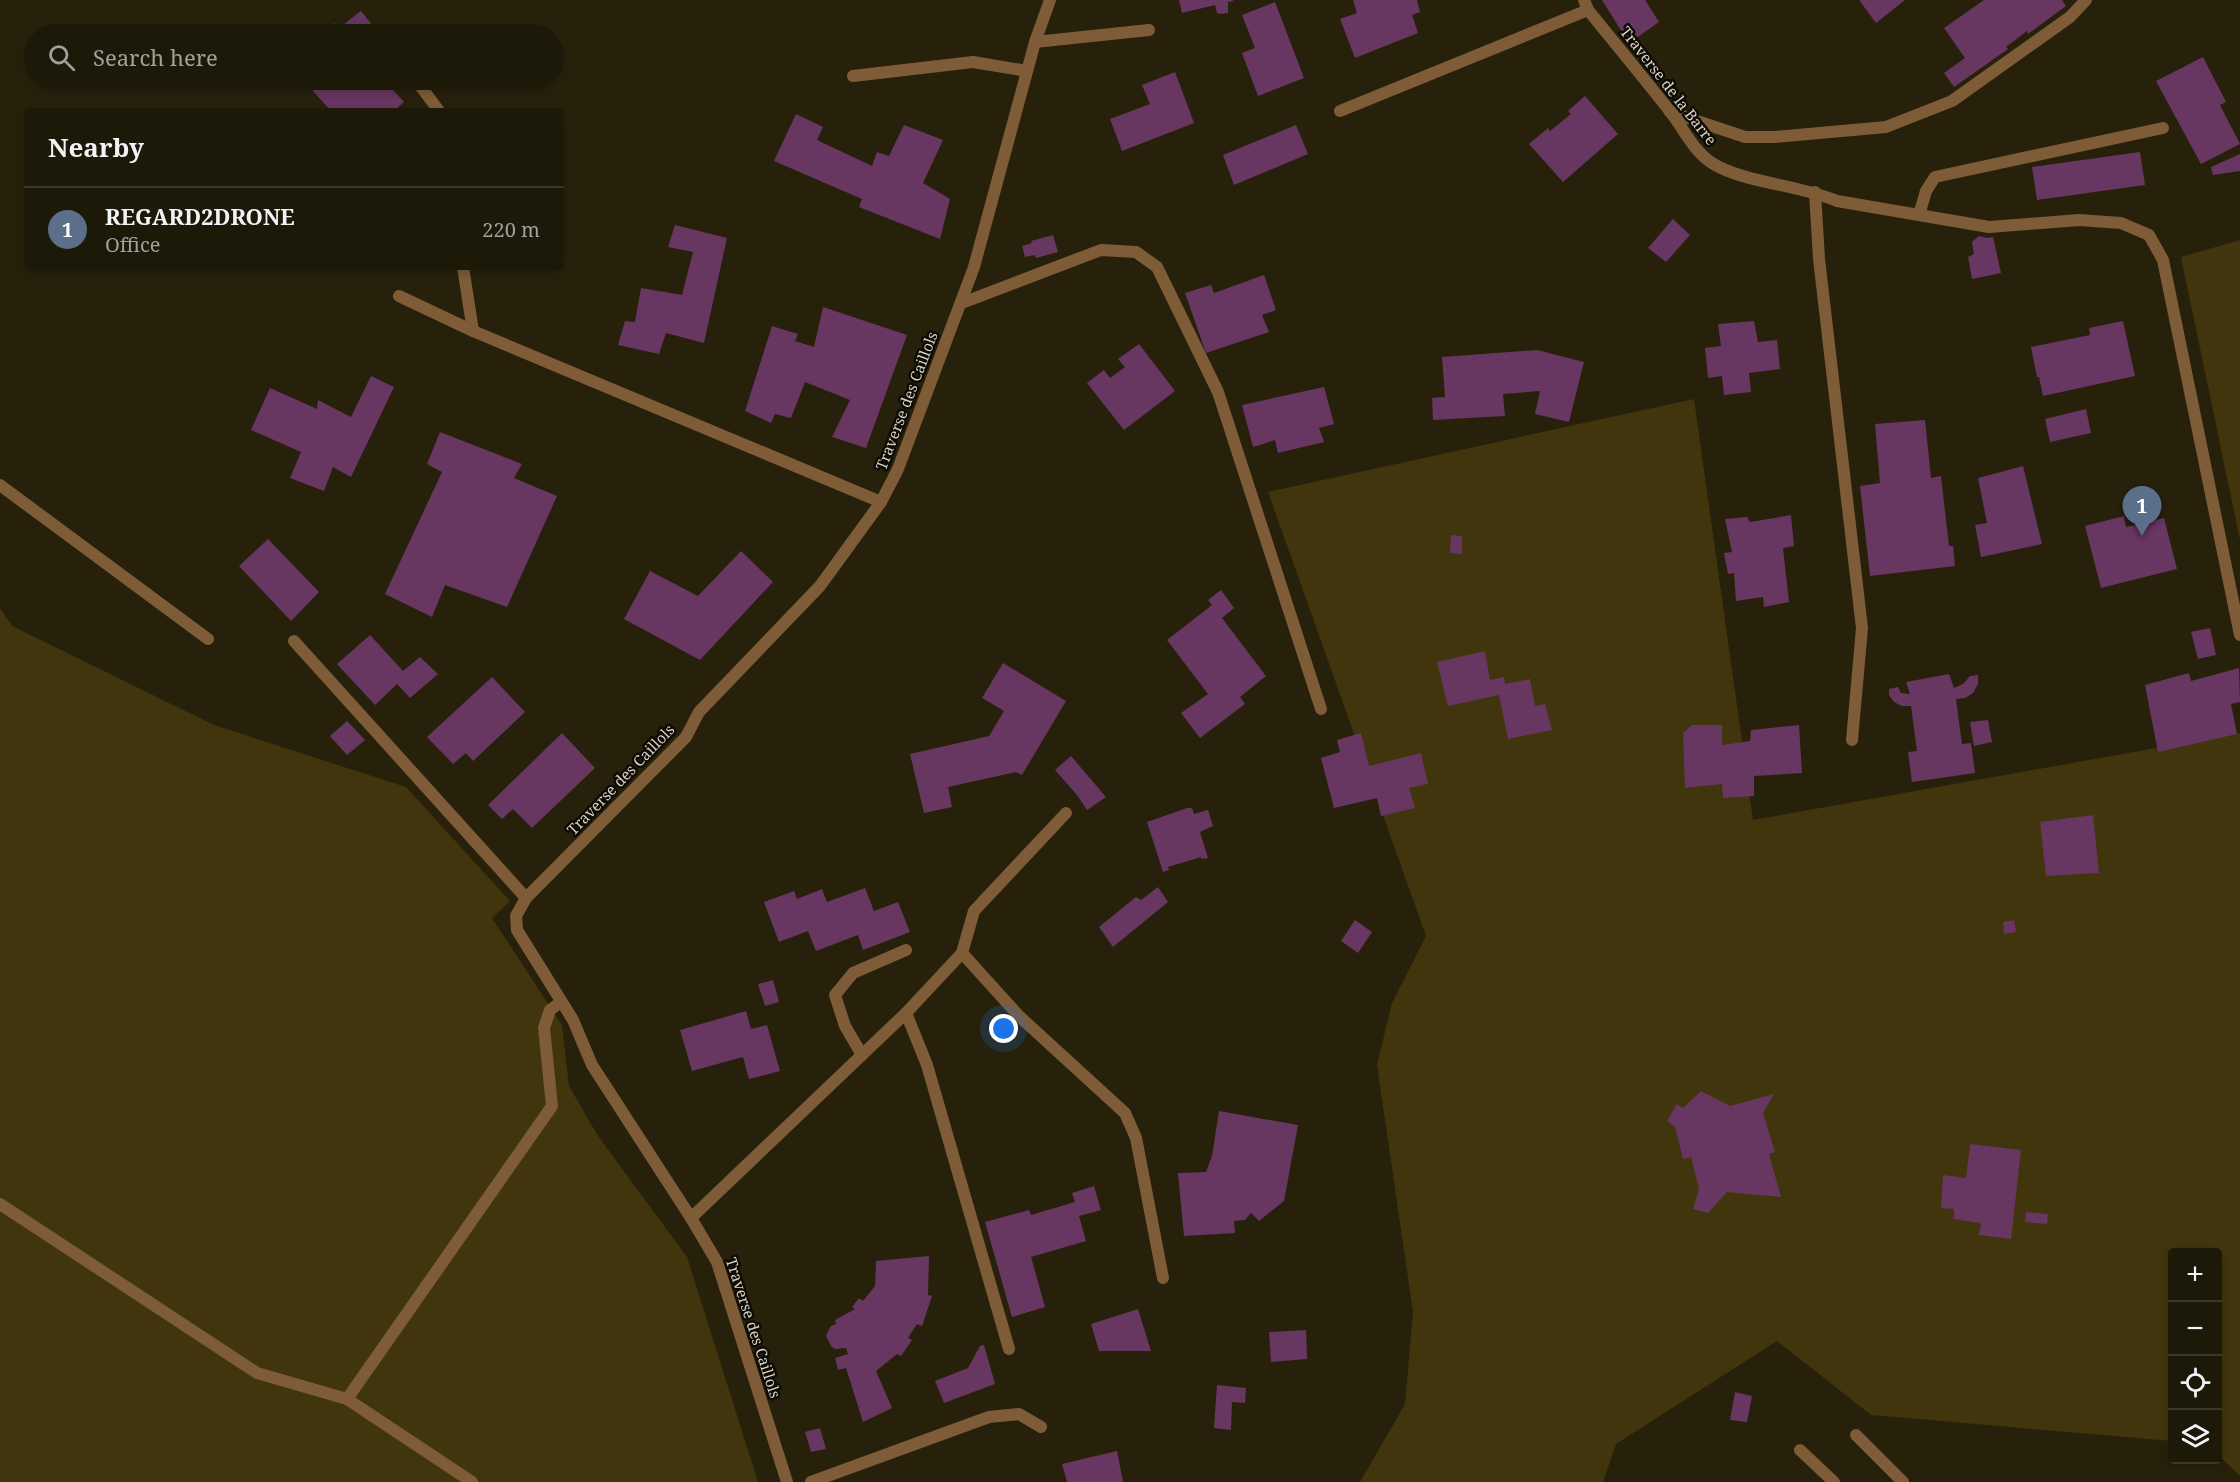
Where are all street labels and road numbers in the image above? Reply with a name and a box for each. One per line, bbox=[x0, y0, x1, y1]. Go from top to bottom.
street label: Traverse de la Barre bbox=[1616, 22, 1721, 149]
street label: Traverse des Caillols bbox=[870, 328, 942, 473]
street label: Traverse des Caillols bbox=[562, 719, 679, 839]
street label: Traverse des Caillols bbox=[722, 1255, 786, 1401]

